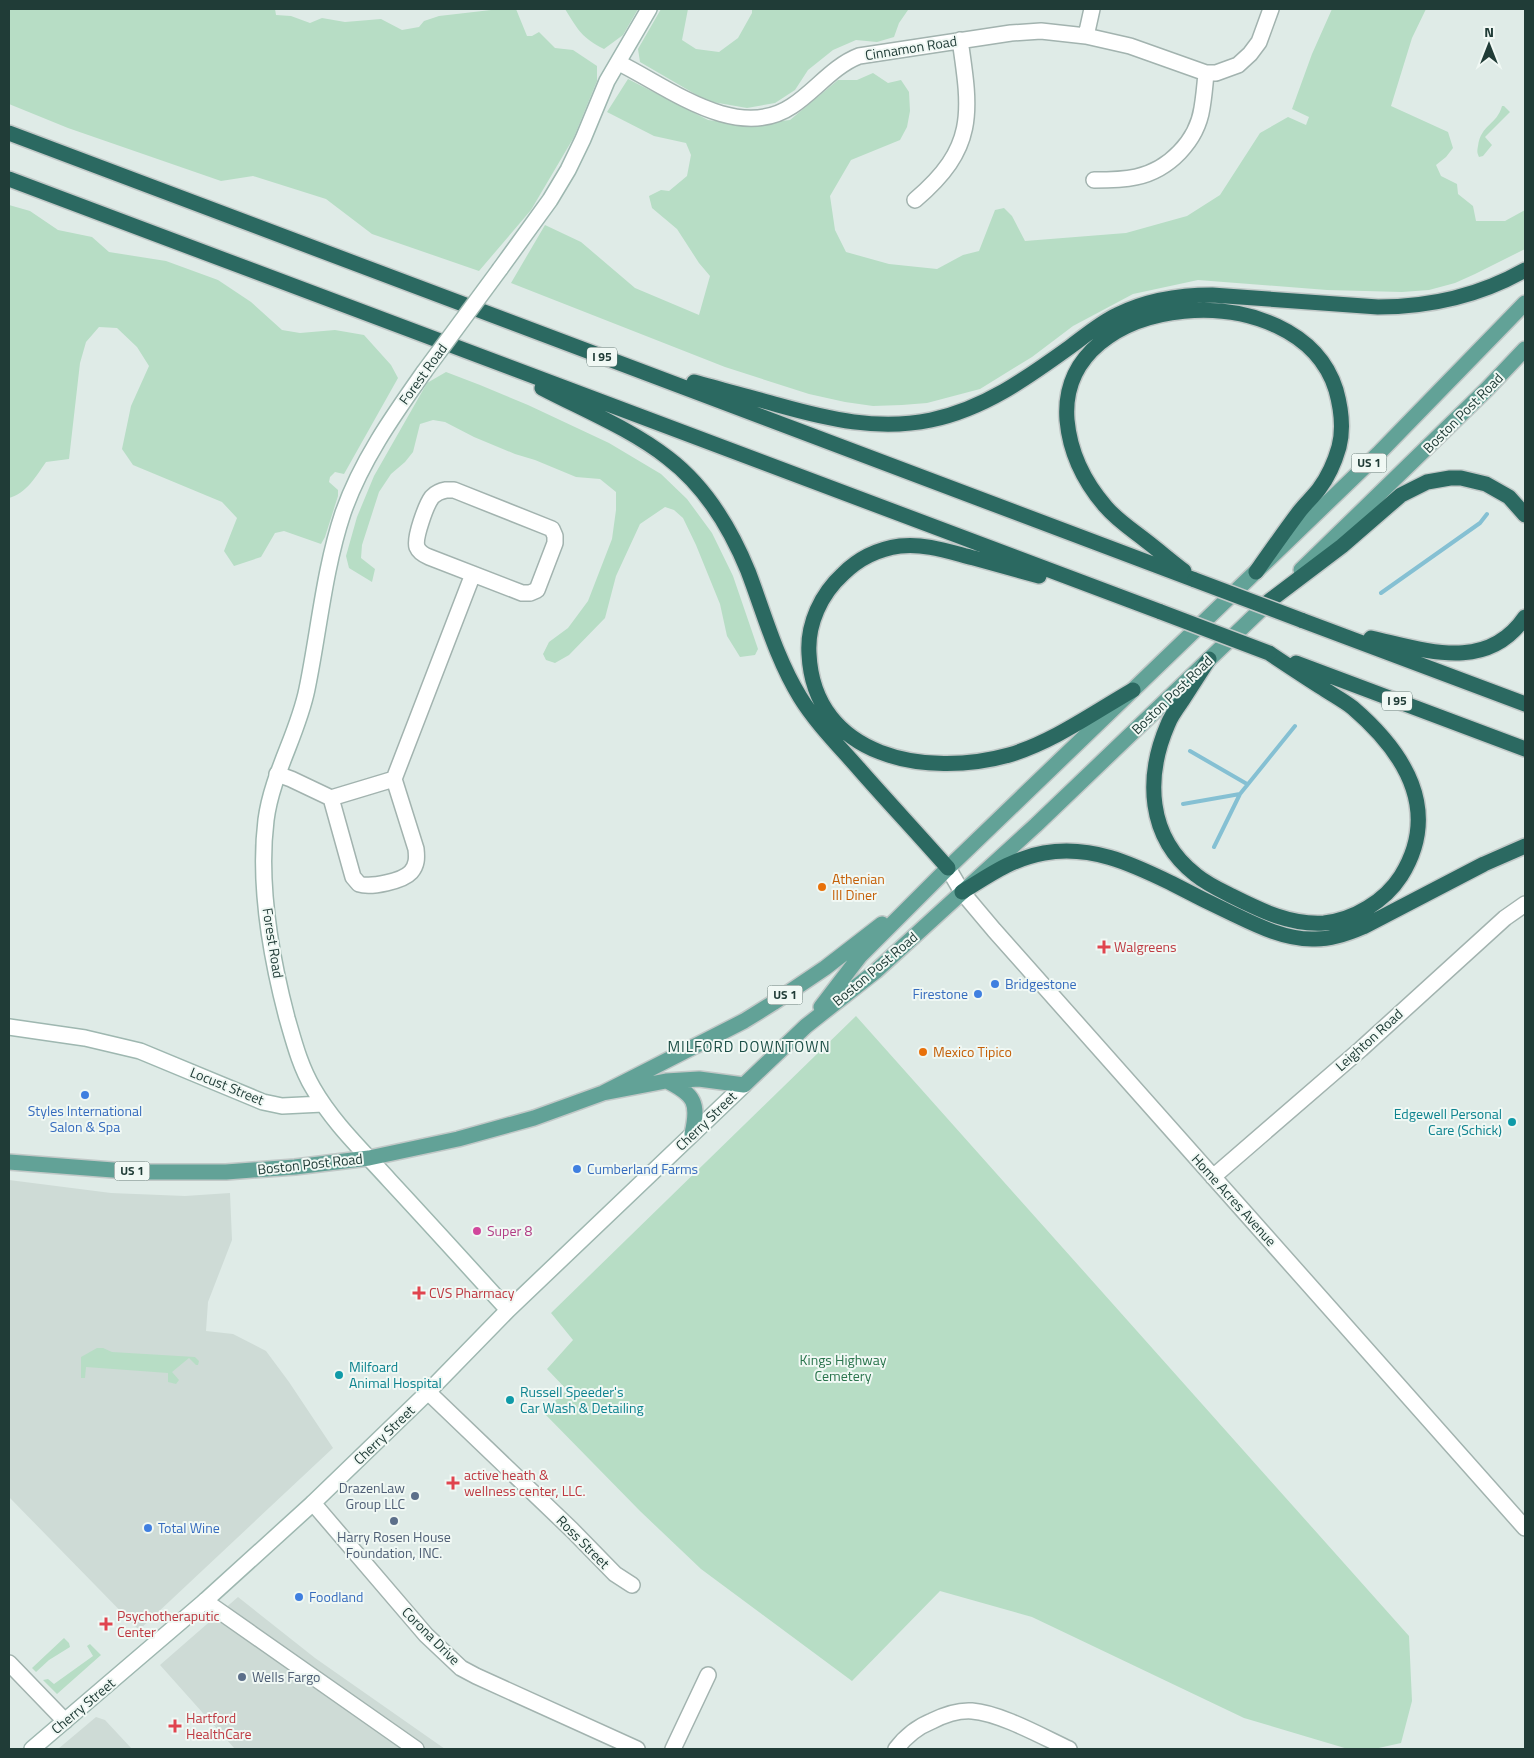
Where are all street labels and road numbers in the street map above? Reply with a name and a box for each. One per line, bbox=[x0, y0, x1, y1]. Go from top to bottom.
street label: Cinnamon Road bbox=[863, 30, 958, 65]
street label: Forest Road bbox=[393, 339, 452, 409]
road number: I 95 bbox=[587, 348, 617, 367]
street label: Boston Post Road bbox=[1418, 368, 1508, 458]
road number: US 1 bbox=[1352, 453, 1386, 472]
street label: Boston Post Road bbox=[1126, 650, 1217, 739]
road number: I 95 bbox=[1382, 691, 1412, 710]
street label: Forest Road bbox=[258, 906, 289, 980]
street label: Boston Post Road bbox=[827, 927, 922, 1011]
road number: US 1 bbox=[768, 986, 802, 1004]
street label: Leighton Road bbox=[1330, 1003, 1407, 1076]
street label: Locust Street bbox=[187, 1061, 267, 1110]
street label: Cherry Street bbox=[670, 1086, 741, 1155]
street label: Boston Post Road bbox=[256, 1148, 364, 1179]
street label: Home Acres Avenue bbox=[1187, 1149, 1282, 1251]
road number: US 1 bbox=[114, 1162, 150, 1180]
street label: Cherry Street bbox=[348, 1400, 419, 1469]
street label: Ross Street bbox=[552, 1510, 615, 1573]
street label: Corona Drive bbox=[397, 1602, 465, 1670]
street label: Cherry Street bbox=[46, 1673, 119, 1739]

